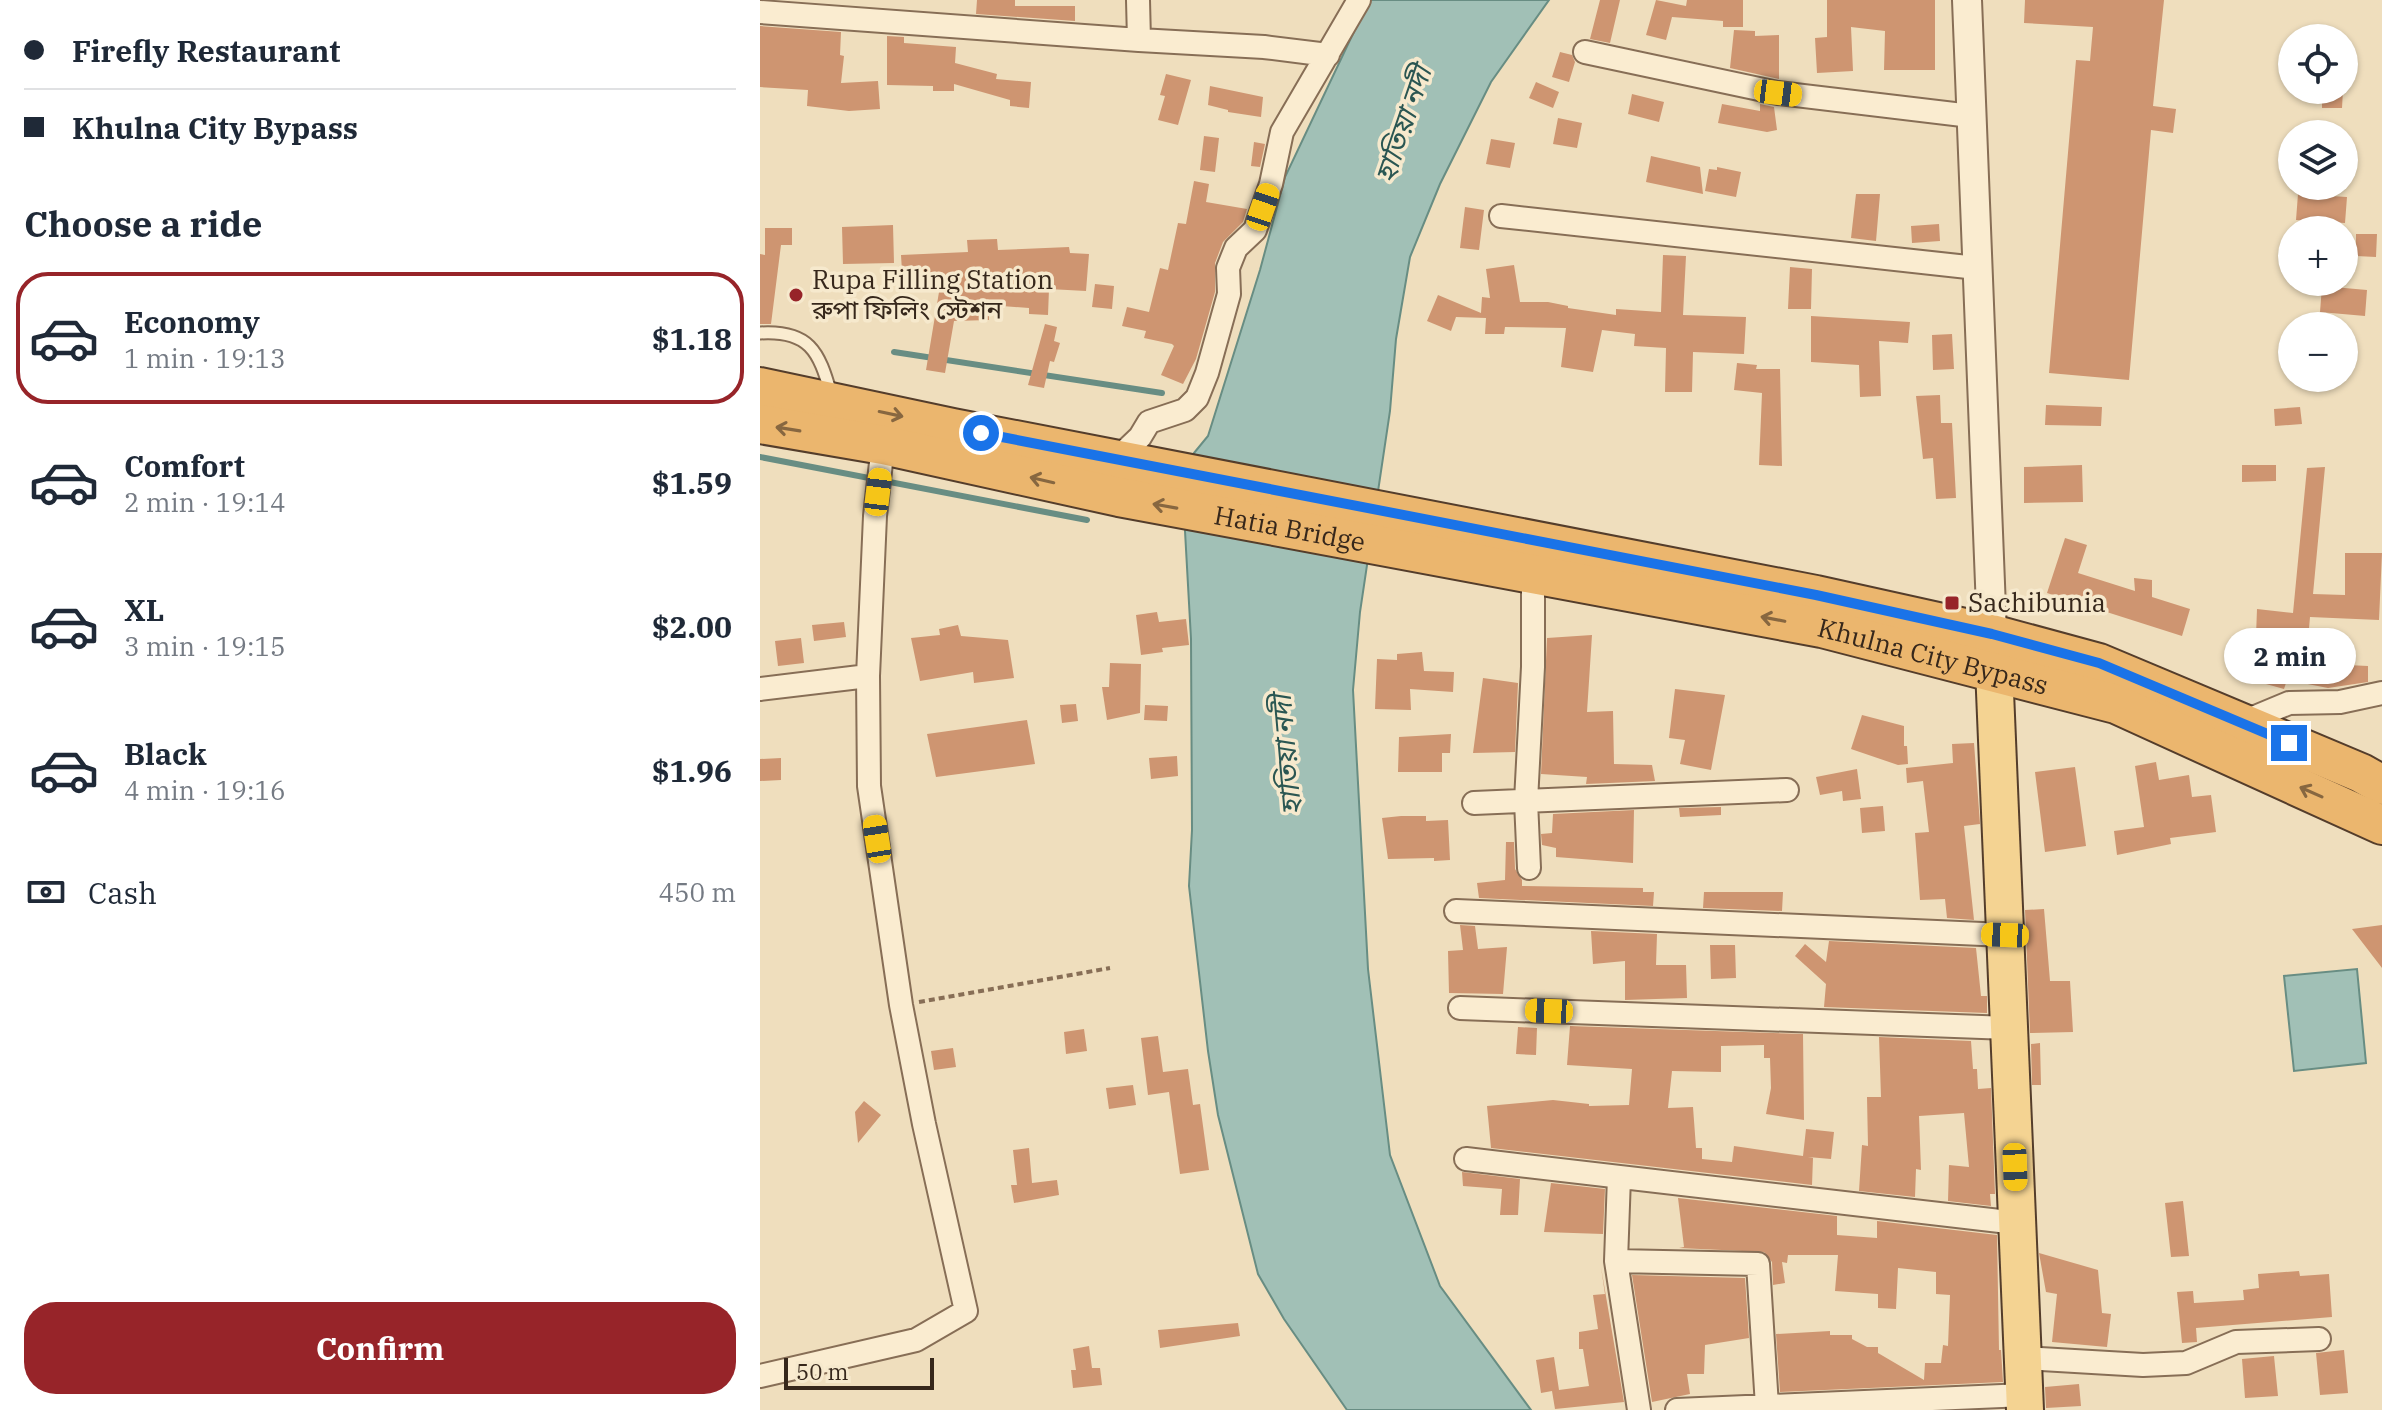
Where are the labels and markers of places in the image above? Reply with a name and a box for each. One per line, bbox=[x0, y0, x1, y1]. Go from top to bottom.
place label: Rupa Filling Station রুপা ফিলিং স্টেশন bbox=[811, 262, 1053, 326]
marker: Rupa Filling Station রুপা ফিলিং স্টেশন bbox=[787, 286, 805, 304]
place label: Sachibunia bbox=[1968, 585, 2106, 619]
marker: Sachibunia bbox=[1943, 594, 1961, 612]

